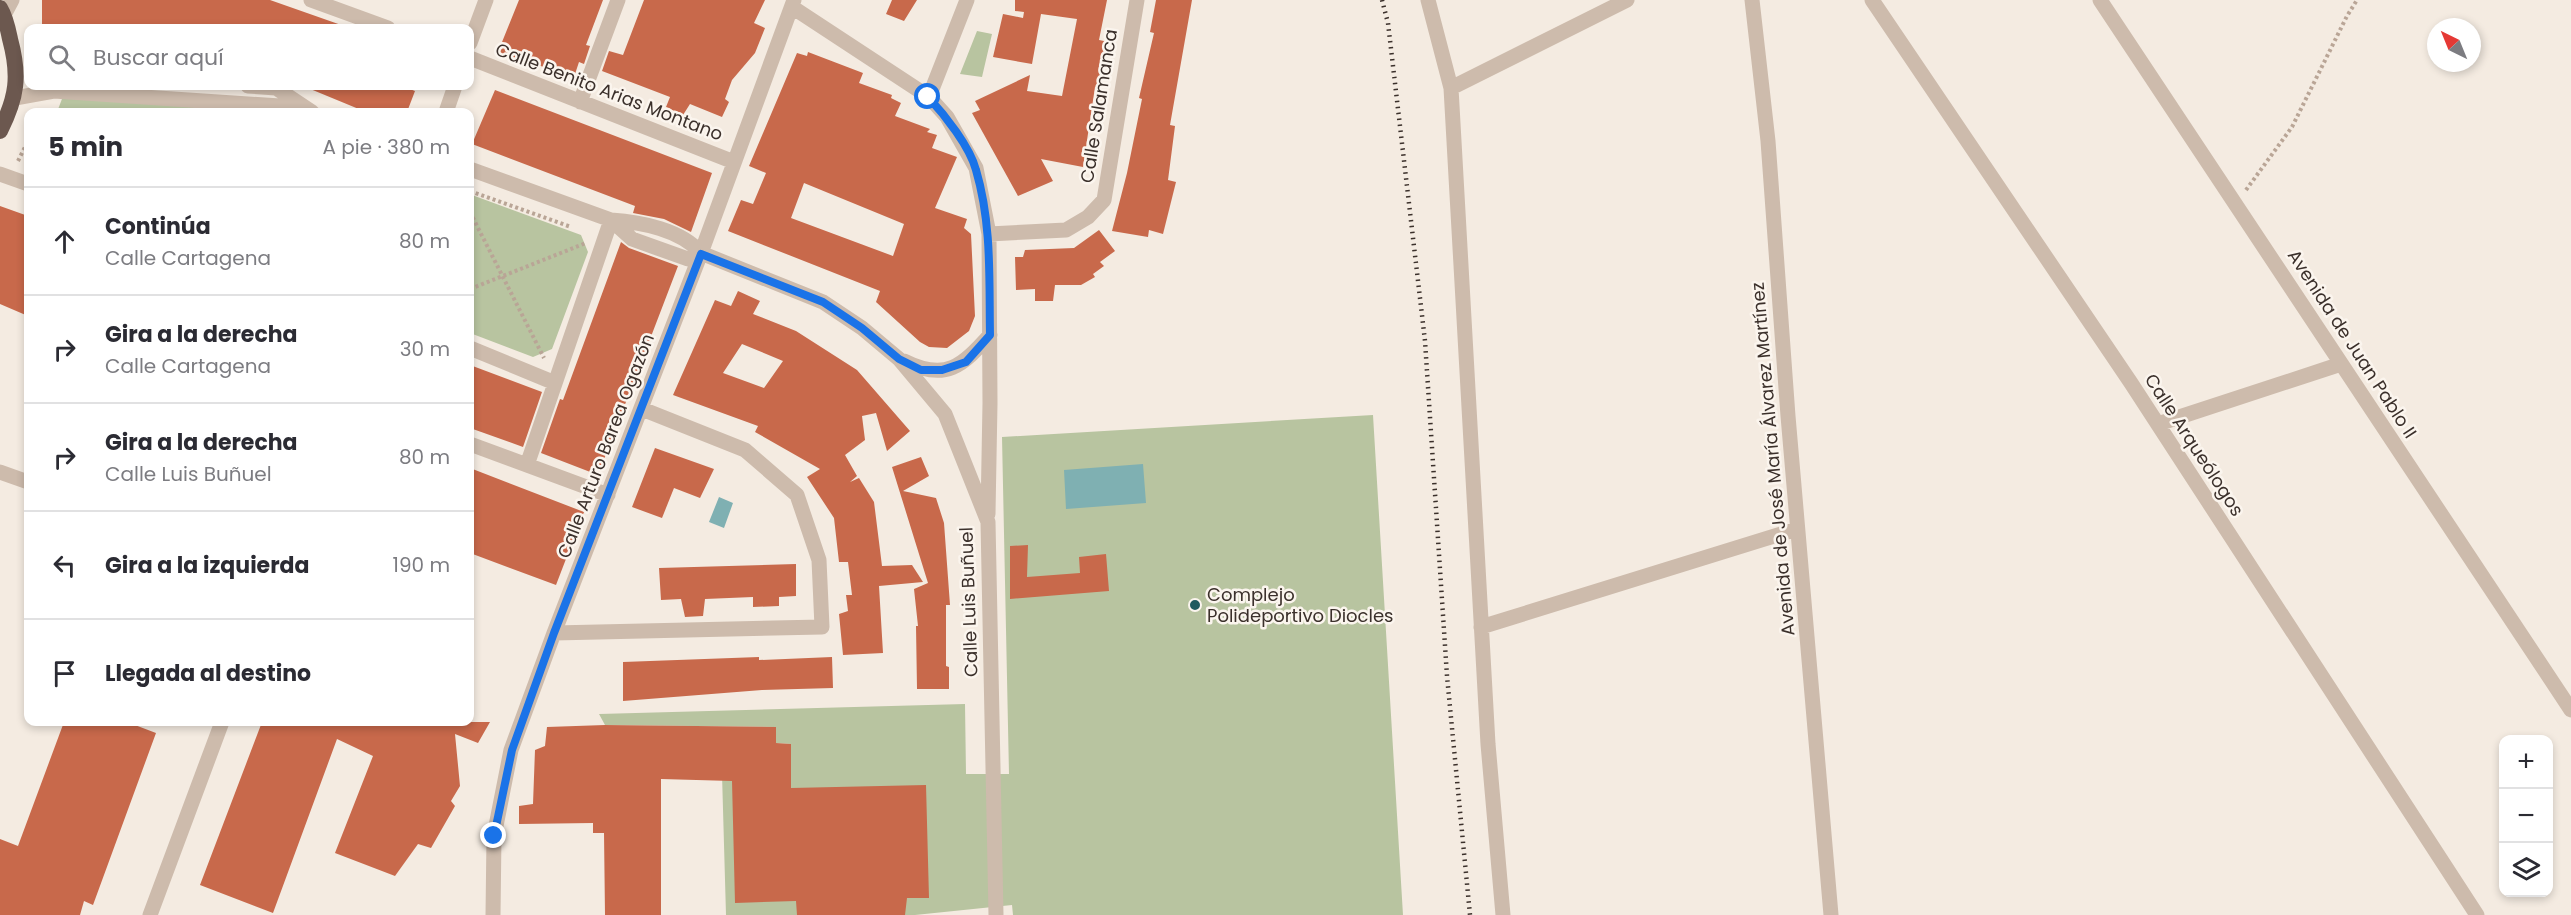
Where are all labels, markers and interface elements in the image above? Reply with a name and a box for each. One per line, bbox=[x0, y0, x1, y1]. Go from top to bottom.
north arrow bbox=[2427, 18, 2481, 72]
search box bbox=[24, 24, 474, 90]
street label: Calle Salamanca bbox=[1074, 27, 1123, 185]
street label: Calle Benito Arias Montano bbox=[492, 37, 727, 147]
icon: search bbox=[45, 41, 78, 74]
text: Buscar aquí bbox=[93, 42, 224, 73]
route start bbox=[914, 83, 940, 109]
text: 5 min bbox=[48, 129, 123, 165]
text: A pie · 380 m bbox=[323, 133, 450, 161]
text: Continúa bbox=[105, 211, 211, 242]
icon: ahead bbox=[48, 225, 81, 258]
text: 80 m bbox=[399, 227, 450, 255]
text: Calle Cartagena bbox=[105, 244, 271, 272]
street label: Avenida de Juan Pablo II bbox=[2282, 244, 2423, 443]
street label: Avenida de José María Álvarez Martínez bbox=[1745, 281, 1800, 637]
text: Gira a la derecha bbox=[105, 319, 298, 350]
street label: Calle Arturo Barea Ogazón bbox=[551, 330, 660, 562]
icon: right bbox=[48, 333, 81, 366]
text: 30 m bbox=[400, 335, 450, 363]
text: Calle Cartagena bbox=[105, 352, 271, 380]
street label: Calle Arqueólogos bbox=[2139, 369, 2250, 521]
text: Gira a la derecha bbox=[105, 427, 298, 458]
icon: right bbox=[48, 441, 81, 474]
text: 80 m bbox=[399, 443, 450, 471]
text: Calle Luis Buñuel bbox=[105, 460, 272, 488]
street label: Calle Luis Buñuel bbox=[953, 527, 984, 677]
icon: left bbox=[48, 549, 81, 582]
text: Gira a la izquierda bbox=[105, 550, 309, 581]
text: 190 m bbox=[393, 551, 450, 579]
place label: Complejo Polideportivo Diocles bbox=[1207, 582, 1394, 628]
marker: Complejo Polideportivo Diocles bbox=[1188, 598, 1202, 612]
icon: arrive bbox=[48, 657, 81, 690]
text: Llegada al destino bbox=[105, 658, 311, 689]
map controls bbox=[2499, 735, 2553, 897]
button: + bbox=[2499, 735, 2553, 789]
button: − bbox=[2499, 789, 2553, 843]
route end bbox=[480, 822, 506, 848]
button: layers bbox=[2499, 843, 2553, 897]

